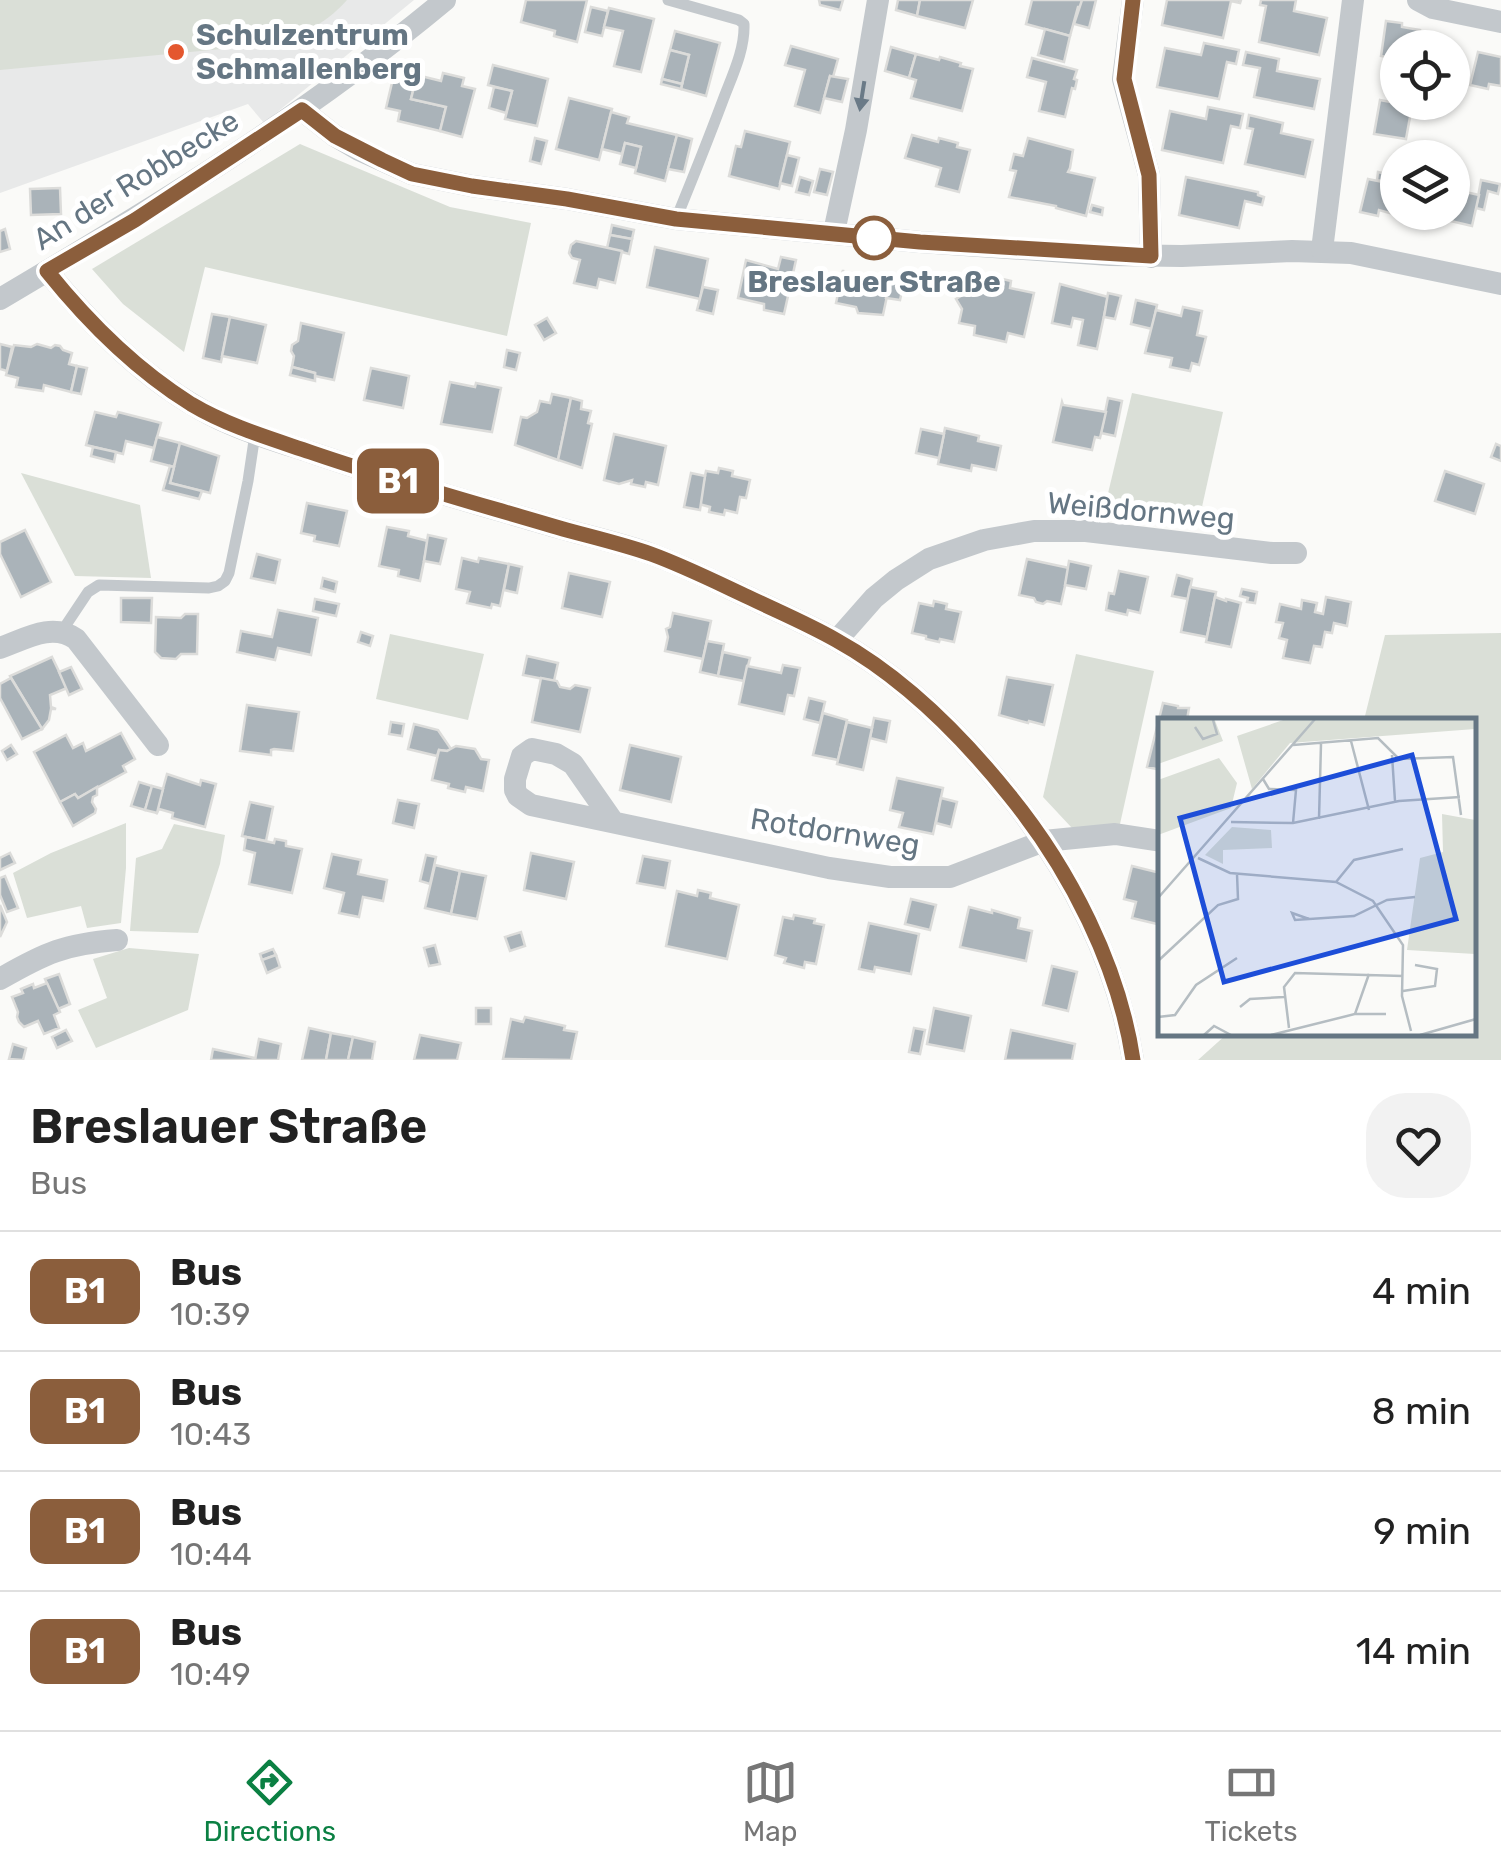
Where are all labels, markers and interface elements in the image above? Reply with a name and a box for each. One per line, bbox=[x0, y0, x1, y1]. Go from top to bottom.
place label: Schulzentrum Schmallenberg bbox=[196, 17, 422, 87]
map controls bbox=[1380, 30, 1470, 230]
button: locate bbox=[1380, 30, 1470, 120]
marker: Schulzentrum Schmallenberg bbox=[165, 41, 187, 63]
one-way arrow bbox=[853, 81, 869, 112]
street label: An der Robbecke bbox=[27, 102, 245, 258]
button: layers bbox=[1380, 140, 1470, 230]
marker: Breslauer Straße bbox=[853, 217, 895, 259]
place label: Breslauer Straße bbox=[747, 264, 1001, 300]
line badge: B1 bbox=[353, 448, 443, 514]
text: B1 bbox=[377, 460, 419, 502]
street label: Weißdornweg bbox=[1046, 485, 1236, 537]
inset map bbox=[1158, 718, 1476, 1035]
street label: Rotdornweg bbox=[748, 801, 922, 863]
button: heart bbox=[1366, 1093, 1471, 1198]
text: Breslauer Straße bbox=[30, 1098, 427, 1155]
text: Bus bbox=[30, 1164, 87, 1202]
text: Bus bbox=[170, 1249, 242, 1295]
text: 4 min bbox=[1372, 1268, 1471, 1314]
text: B1 bbox=[64, 1270, 106, 1312]
text: 10:39 bbox=[170, 1295, 250, 1333]
text: Bus bbox=[170, 1369, 242, 1415]
text: 8 min bbox=[1372, 1388, 1471, 1434]
text: B1 bbox=[64, 1390, 106, 1432]
text: 10:43 bbox=[170, 1415, 251, 1453]
text: Bus bbox=[170, 1489, 242, 1535]
text: 9 min bbox=[1373, 1508, 1471, 1554]
text: B1 bbox=[64, 1510, 106, 1552]
text: 10:44 bbox=[170, 1535, 252, 1573]
text: Bus bbox=[170, 1609, 242, 1655]
text: 14 min bbox=[1356, 1628, 1471, 1674]
text: B1 bbox=[64, 1630, 106, 1672]
text: 10:49 bbox=[170, 1655, 251, 1693]
tab: Directions bbox=[203, 1755, 336, 1848]
tab: Map bbox=[743, 1755, 798, 1848]
tab: Tickets bbox=[1205, 1755, 1298, 1848]

